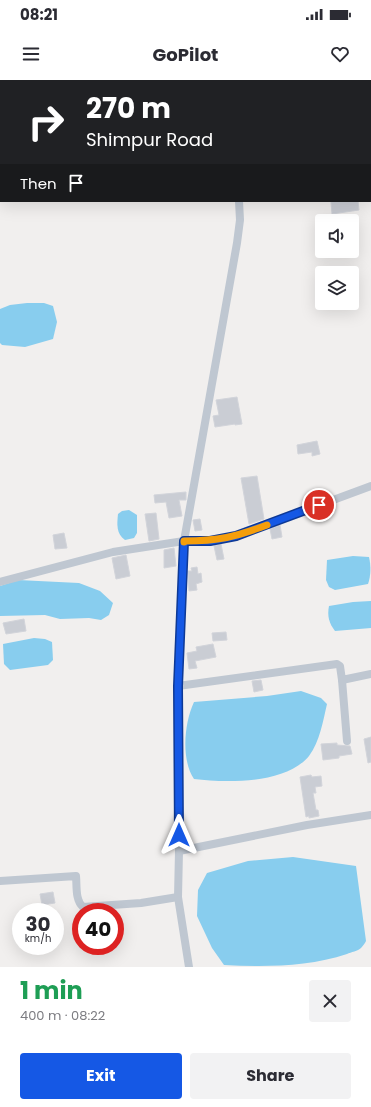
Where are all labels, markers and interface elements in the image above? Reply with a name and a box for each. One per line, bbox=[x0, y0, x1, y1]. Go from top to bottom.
text: 08:21 bbox=[20, 4, 58, 25]
text: GoPilot bbox=[153, 42, 218, 67]
icon: menu bbox=[20, 43, 42, 65]
icon: heart bbox=[329, 43, 351, 65]
text: 270 m bbox=[86, 89, 171, 128]
icon: right bbox=[20, 96, 72, 148]
text: Shimpur Road bbox=[86, 127, 213, 152]
icon: arrive bbox=[65, 172, 87, 194]
text: Then bbox=[20, 173, 57, 194]
map controls bbox=[315, 214, 359, 310]
button: sound bbox=[315, 214, 359, 258]
button: layers bbox=[315, 266, 359, 310]
pin bbox=[302, 488, 336, 522]
icon: arrive bbox=[308, 494, 330, 516]
position arrow bbox=[158, 814, 200, 856]
speed limit sign: 40 bbox=[72, 903, 124, 955]
text: 30 bbox=[25, 910, 51, 938]
text: km/h bbox=[25, 931, 51, 946]
text: 1 min bbox=[20, 974, 83, 1007]
button: close bbox=[309, 980, 351, 1022]
text: 400 m · 08:22 bbox=[20, 1006, 105, 1025]
button: Exit bbox=[20, 1053, 182, 1099]
button: Share bbox=[190, 1053, 351, 1099]

